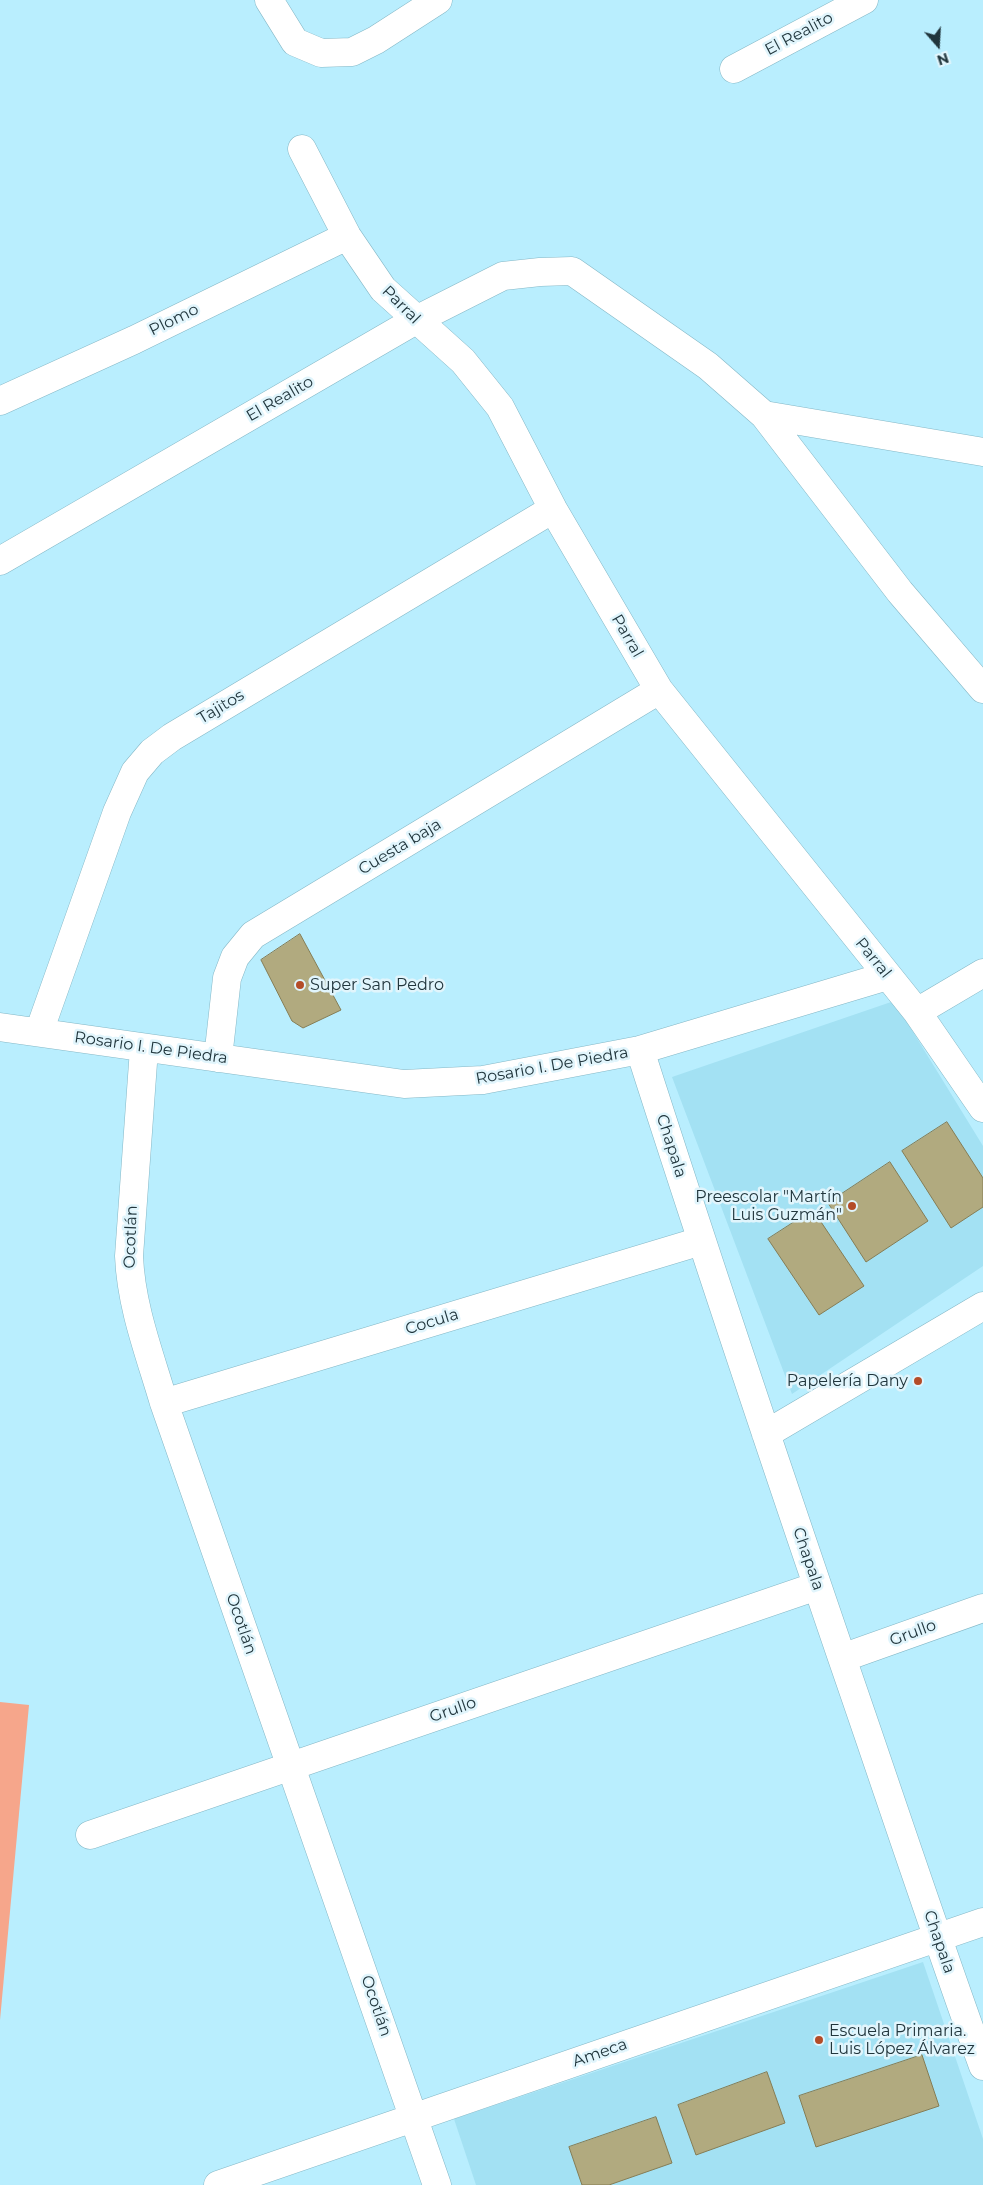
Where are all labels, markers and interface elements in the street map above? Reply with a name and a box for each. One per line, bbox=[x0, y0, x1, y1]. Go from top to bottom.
street label: El Realito bbox=[762, 8, 836, 60]
north arrow bbox=[913, 20, 963, 70]
text: N bbox=[935, 49, 951, 70]
street label: Parral bbox=[378, 282, 424, 328]
street label: Plomo bbox=[146, 300, 202, 340]
street label: El Realito bbox=[243, 372, 317, 426]
street label: Parral bbox=[607, 611, 647, 661]
street label: Tajitos bbox=[194, 686, 248, 728]
street label: Cuesta baja bbox=[355, 815, 445, 879]
street label: Parral bbox=[851, 934, 895, 982]
place label: Super San Pedro bbox=[310, 975, 444, 995]
marker: Super San Pedro bbox=[294, 979, 306, 991]
street label: Rosario I. De Piedra bbox=[73, 1028, 229, 1068]
street label: Rosario I. De Piedra bbox=[474, 1043, 630, 1089]
street label: Chapala bbox=[652, 1112, 690, 1180]
place label: Preescolar "Martín Luis Guzmán" bbox=[695, 1187, 842, 1225]
marker: Preescolar "Martín Luis Guzmán" bbox=[846, 1200, 858, 1212]
street label: Ocotlán bbox=[120, 1205, 142, 1269]
street label: Cocula bbox=[403, 1305, 461, 1339]
place label: Papelería Dany bbox=[787, 1371, 908, 1391]
marker: Papelería Dany bbox=[912, 1375, 924, 1387]
street label: Chapala bbox=[788, 1525, 828, 1593]
street label: Ocotlán bbox=[222, 1591, 260, 1657]
street label: Grullo bbox=[887, 1616, 939, 1650]
street label: Grullo bbox=[427, 1693, 479, 1727]
street label: Chapala bbox=[919, 1908, 959, 1976]
street label: Ocotlán bbox=[357, 1973, 395, 2039]
place label: Escuela Primaria. Luis López Álvarez bbox=[829, 2021, 975, 2059]
marker: Escuela Primaria. Luis López Álvarez bbox=[813, 2034, 825, 2046]
street label: Ameca bbox=[570, 2035, 630, 2071]

